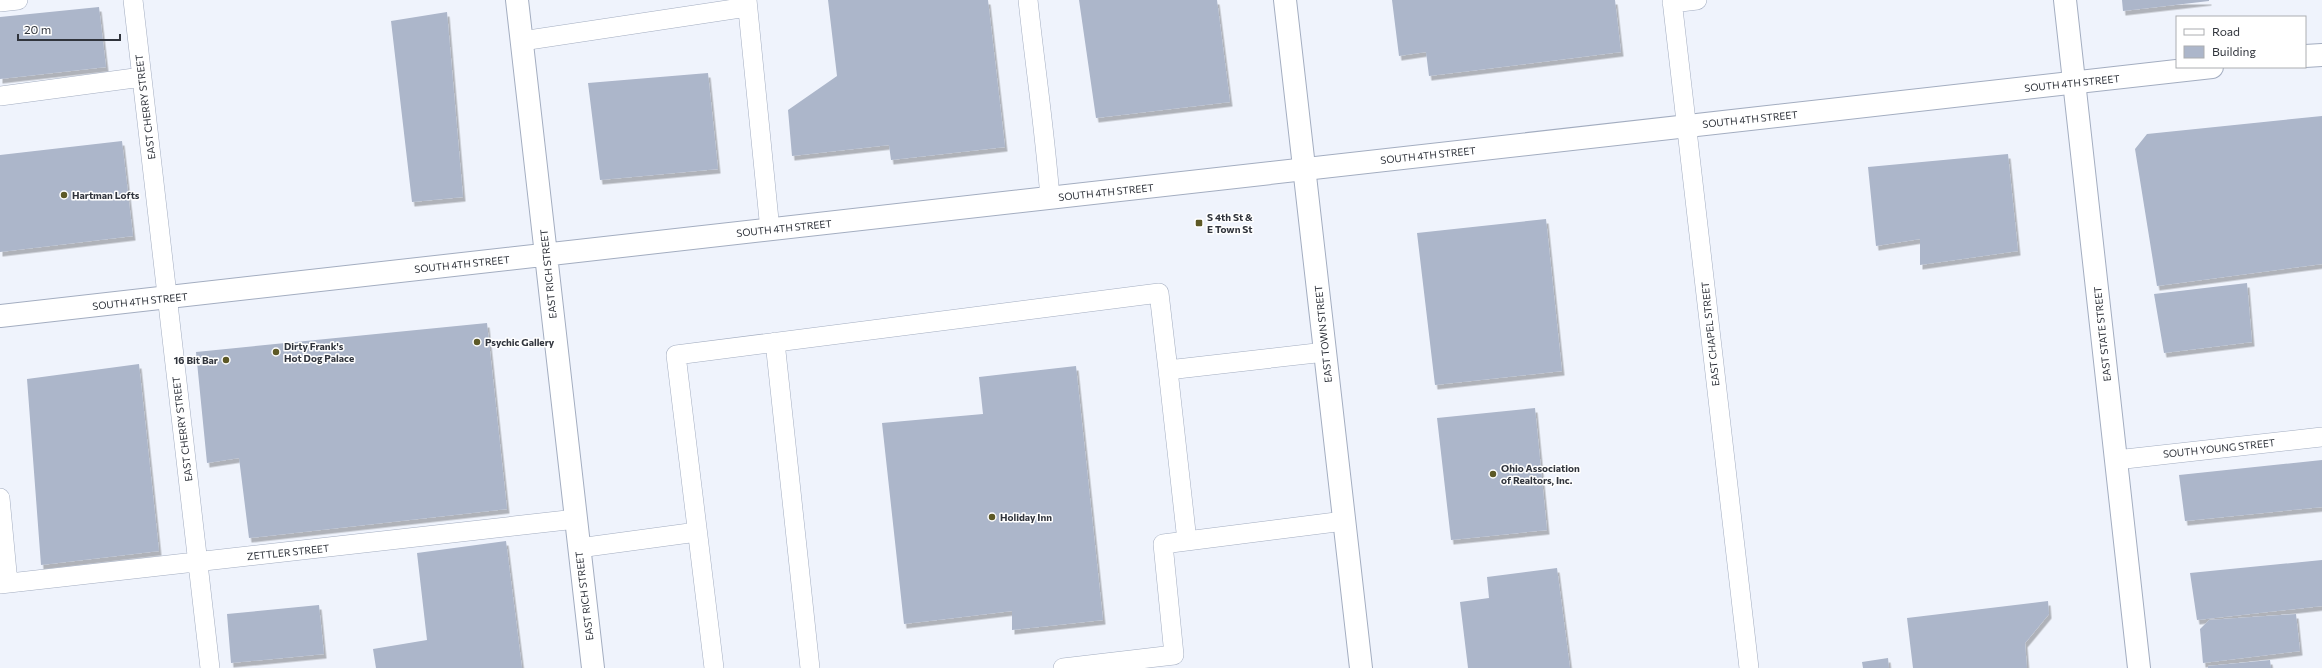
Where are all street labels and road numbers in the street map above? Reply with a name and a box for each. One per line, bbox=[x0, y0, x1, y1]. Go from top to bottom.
street label: EAST CHERRY STREET bbox=[133, 53, 157, 160]
street label: SOUTH 4TH STREET bbox=[2024, 72, 2121, 94]
street label: SOUTH 4TH STREET bbox=[1702, 108, 1799, 130]
street label: SOUTH 4TH STREET bbox=[1380, 144, 1477, 166]
street label: SOUTH 4TH STREET bbox=[1058, 181, 1155, 203]
street label: SOUTH 4TH STREET bbox=[736, 217, 833, 239]
street label: EAST RICH STREET bbox=[537, 228, 559, 319]
street label: SOUTH 4TH STREET bbox=[414, 253, 511, 275]
street label: EAST CHAPEL STREET bbox=[1698, 281, 1721, 387]
street label: EAST TOWN STREET bbox=[1312, 284, 1334, 383]
street label: EAST STATE STREET bbox=[2091, 285, 2113, 382]
street label: SOUTH 4TH STREET bbox=[92, 290, 189, 312]
street label: EAST CHERRY STREET bbox=[170, 375, 194, 482]
street label: SOUTH YOUNG STREET bbox=[2162, 436, 2276, 460]
street label: ZETTLER STREET bbox=[246, 542, 330, 562]
street label: EAST RICH STREET bbox=[573, 550, 595, 641]

